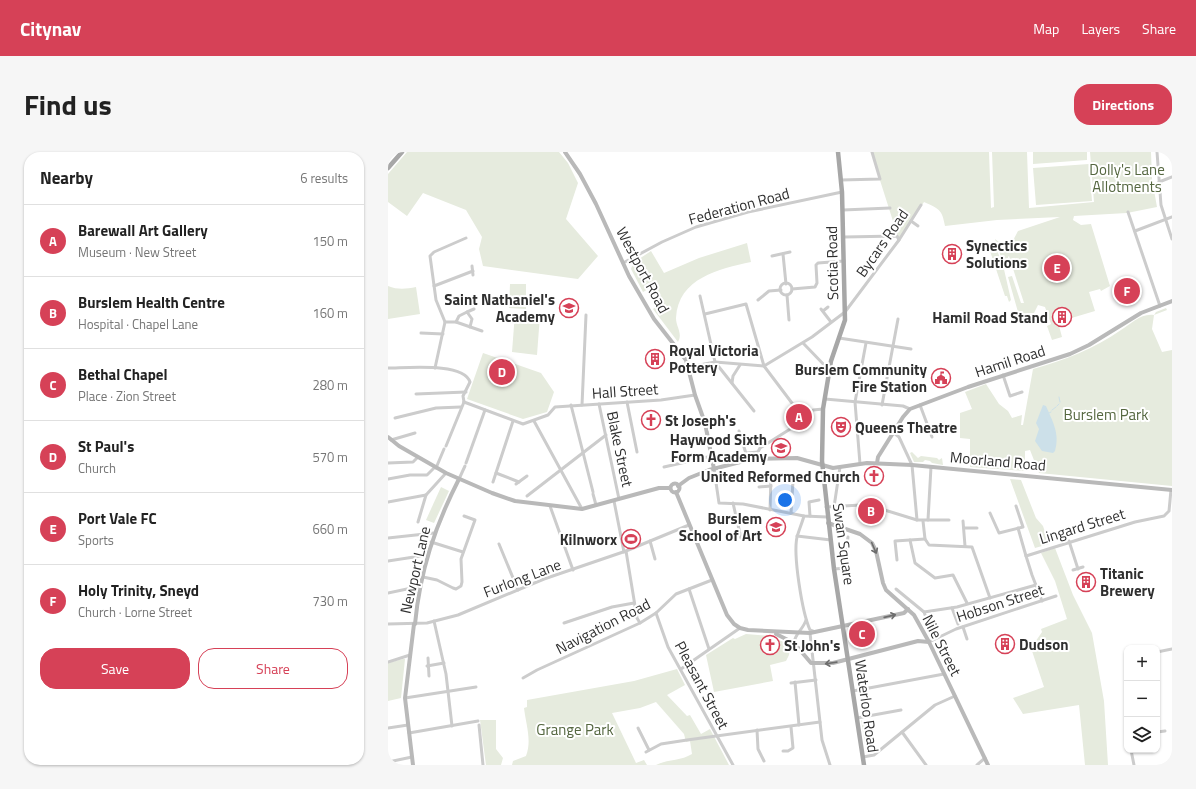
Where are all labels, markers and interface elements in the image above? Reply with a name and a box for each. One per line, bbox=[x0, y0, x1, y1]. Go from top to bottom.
text: Citynav bbox=[20, 14, 81, 43]
text: Map bbox=[1033, 18, 1059, 39]
text: Layers bbox=[1081, 18, 1120, 39]
text: Share bbox=[1142, 18, 1176, 39]
text: Find us bbox=[24, 83, 112, 126]
button: Directions bbox=[1074, 84, 1172, 125]
park label: Dolly's Lane Allotments bbox=[1089, 158, 1165, 198]
text: Nearby bbox=[40, 165, 93, 191]
text: 6 results bbox=[300, 168, 348, 188]
street label: Federation Road bbox=[686, 181, 792, 231]
street label: Bycars Road bbox=[850, 204, 914, 282]
text: Barewall Art Gallery bbox=[78, 219, 208, 242]
street label: Westport Road bbox=[611, 223, 675, 317]
street label: Scotia Road bbox=[820, 226, 844, 300]
text: A bbox=[49, 231, 57, 251]
text: 150 m bbox=[312, 231, 348, 251]
place label: Synectics Solutions bbox=[966, 234, 1027, 274]
text: Museum · New Street bbox=[78, 242, 196, 262]
building icon: Synectics Solutions bbox=[941, 243, 963, 265]
pin: E bbox=[1044, 253, 1070, 283]
pin: F bbox=[1114, 276, 1140, 306]
place label: Saint Nathaniel's Academy bbox=[444, 288, 555, 328]
text: Burslem Health Centre bbox=[78, 291, 225, 314]
school or university icon: Saint Nathaniel's Academy bbox=[558, 297, 580, 319]
text: B bbox=[49, 303, 57, 323]
text: 160 m bbox=[312, 303, 348, 323]
place label: Hamil Road Stand bbox=[932, 306, 1048, 329]
building icon: Hamil Road Stand bbox=[1051, 306, 1073, 328]
text: Hospital · Chapel Lane bbox=[78, 314, 198, 334]
place label: Royal Victoria Pottery bbox=[669, 339, 759, 379]
street label: Hamil Road bbox=[972, 339, 1048, 383]
building icon: Royal Victoria Pottery bbox=[644, 348, 666, 370]
pin: D bbox=[489, 357, 515, 387]
place label: Burslem Community Fire Station bbox=[795, 358, 927, 398]
text: Bethal Chapel bbox=[78, 363, 168, 386]
public building icon: Burslem Community Fire Station bbox=[930, 367, 952, 389]
text: C bbox=[49, 375, 57, 395]
text: 280 m bbox=[312, 375, 348, 395]
street label: Hall Street bbox=[591, 377, 660, 405]
text: Place · Zion Street bbox=[78, 386, 176, 406]
pin: A bbox=[786, 402, 812, 432]
park label: Burslem Park bbox=[1064, 403, 1148, 426]
street label: Blake Street bbox=[601, 409, 639, 490]
church icon: St Joseph's bbox=[640, 409, 662, 431]
place label: St Joseph's bbox=[665, 409, 736, 432]
theatre icon: Queens Theatre bbox=[830, 416, 852, 438]
place label: Queens Theatre bbox=[855, 416, 958, 439]
place label: Haywood Sixth Form Academy bbox=[670, 428, 767, 468]
text: St Paul's bbox=[78, 435, 134, 458]
school or university icon: Haywood Sixth Form Academy bbox=[770, 437, 792, 459]
street label: Moorland Road bbox=[949, 445, 1047, 477]
text: D bbox=[49, 447, 57, 467]
text: 570 m bbox=[312, 447, 348, 467]
text: Church bbox=[78, 458, 116, 478]
place label: United Reformed Church bbox=[701, 465, 860, 488]
church icon: United Reformed Church bbox=[863, 465, 885, 487]
your location bbox=[775, 490, 795, 510]
pin: B bbox=[858, 496, 884, 526]
street label: Swan Square bbox=[827, 502, 861, 586]
street label: Lingard Street bbox=[1036, 502, 1128, 550]
text: Port Vale FC bbox=[78, 507, 157, 530]
place label: Burslem School of Art bbox=[679, 507, 763, 547]
school or university icon: Burslem School of Art bbox=[765, 516, 787, 538]
text: E bbox=[49, 519, 57, 539]
text: 660 m bbox=[312, 519, 348, 539]
street label: Newport Lane bbox=[394, 524, 436, 616]
place label: Kilnworx bbox=[560, 528, 617, 551]
sports icon: Kilnworx bbox=[620, 528, 642, 550]
text: Sports bbox=[78, 530, 114, 550]
one-way arrow bbox=[871, 542, 879, 554]
street label: Furlong Lane bbox=[480, 553, 564, 603]
place label: Titanic Brewery bbox=[1100, 562, 1155, 602]
building icon: Titanic Brewery bbox=[1075, 571, 1097, 593]
street label: Hobson Street bbox=[953, 578, 1047, 628]
text: Holy Trinity, Sneyd bbox=[78, 579, 199, 602]
text: F bbox=[50, 591, 56, 611]
text: 730 m bbox=[312, 591, 348, 611]
street label: Navigation Road bbox=[552, 592, 654, 660]
text: Church · Lorne Street bbox=[78, 602, 192, 622]
street label: Nile Street bbox=[917, 610, 968, 680]
one-way arrow bbox=[883, 611, 896, 619]
pin: C bbox=[849, 619, 875, 649]
building icon: Dudson bbox=[994, 633, 1016, 655]
place label: Dudson bbox=[1019, 633, 1068, 656]
church icon: St John's bbox=[759, 634, 781, 656]
place label: St John's bbox=[784, 634, 840, 657]
street label: Pleasant Street bbox=[669, 637, 735, 734]
map controls bbox=[1124, 645, 1160, 753]
button: + bbox=[1124, 645, 1160, 681]
button: Save bbox=[40, 648, 190, 689]
button: Share bbox=[198, 648, 348, 689]
street label: Waterloo Road bbox=[849, 658, 885, 754]
one-way arrow bbox=[825, 659, 838, 667]
button: − bbox=[1124, 681, 1160, 717]
button: layers bbox=[1124, 717, 1160, 753]
park label: Grange Park bbox=[536, 718, 614, 741]

